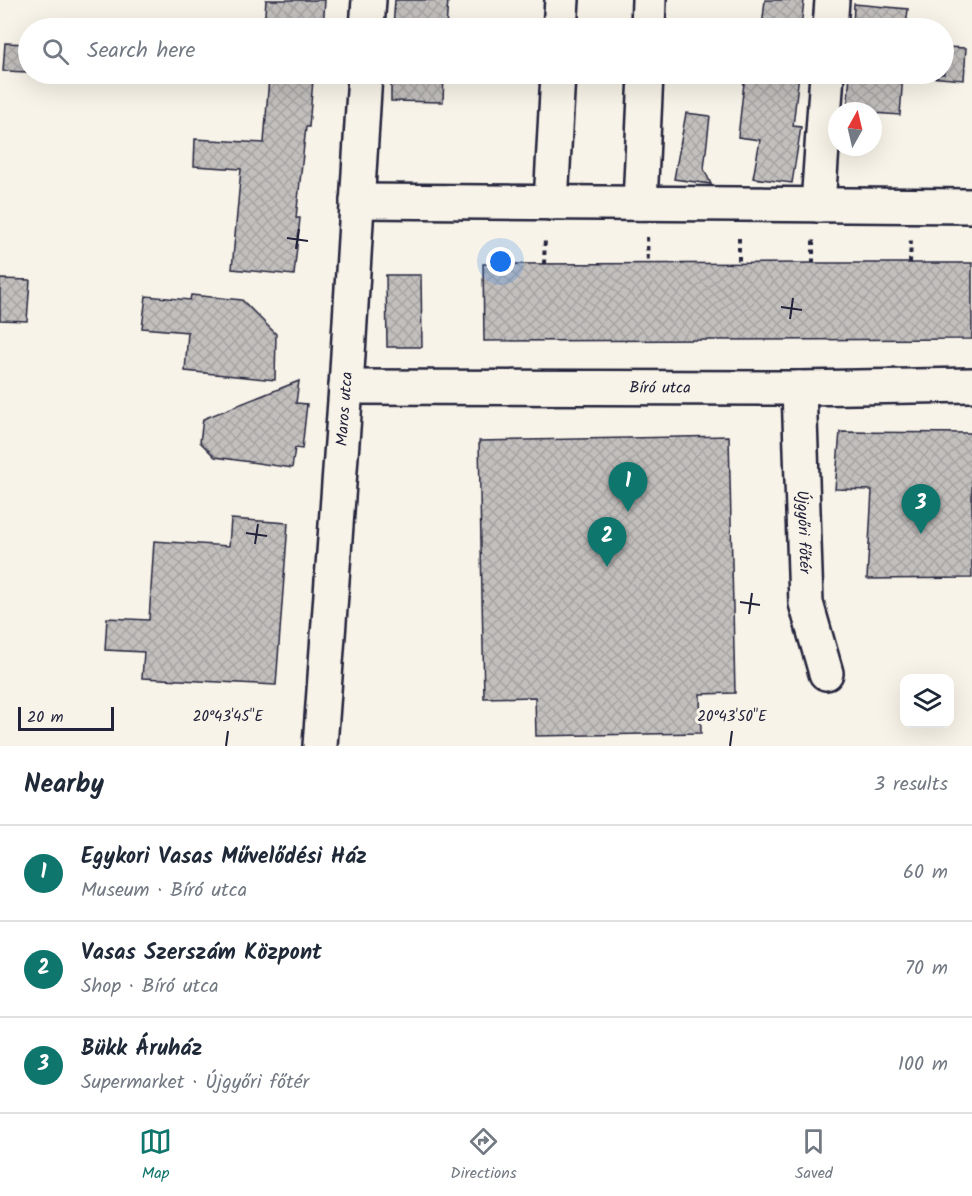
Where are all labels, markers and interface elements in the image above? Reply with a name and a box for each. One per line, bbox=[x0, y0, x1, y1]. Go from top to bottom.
search box bbox=[18, 18, 954, 84]
text: Search here bbox=[87, 34, 195, 69]
icon: search bbox=[39, 35, 72, 68]
north arrow bbox=[828, 102, 882, 156]
your location bbox=[486, 247, 515, 276]
street label: Maros utca bbox=[329, 371, 359, 447]
street label: Bíró utca bbox=[629, 375, 691, 400]
pin: 1 bbox=[608, 462, 648, 512]
pin: 3 bbox=[902, 484, 940, 534]
street label: Újgyőri főtér bbox=[790, 490, 818, 576]
pin: 2 bbox=[588, 518, 626, 567]
map controls bbox=[900, 674, 954, 728]
button: layers bbox=[900, 674, 954, 728]
scale bar bbox=[18, 704, 114, 732]
text: 20 m bbox=[27, 705, 63, 730]
text: 20°43'45"E bbox=[193, 705, 264, 729]
text: 20°43'50"E bbox=[697, 705, 768, 729]
text: Nearby bbox=[24, 764, 104, 806]
text: 3 results bbox=[874, 769, 948, 801]
text: Egykori Vasas Művelődési Ház bbox=[81, 840, 367, 875]
text: 1 bbox=[40, 857, 47, 889]
text: 60 m bbox=[903, 857, 948, 889]
text: Museum · Bíró utca bbox=[81, 875, 247, 907]
text: Vasas Szerszám Központ bbox=[81, 936, 322, 971]
text: 2 bbox=[38, 953, 49, 985]
text: 70 m bbox=[905, 953, 948, 985]
text: Shop · Bíró utca bbox=[81, 971, 219, 1003]
text: Bükk Áruház bbox=[81, 1032, 202, 1067]
text: 3 bbox=[38, 1049, 49, 1081]
text: 100 m bbox=[898, 1049, 948, 1081]
text: Supermarket · Újgyőri főtér bbox=[81, 1067, 309, 1099]
tab: Map bbox=[139, 1125, 172, 1186]
tab: Directions bbox=[450, 1125, 517, 1186]
tab: Saved bbox=[795, 1125, 833, 1186]

